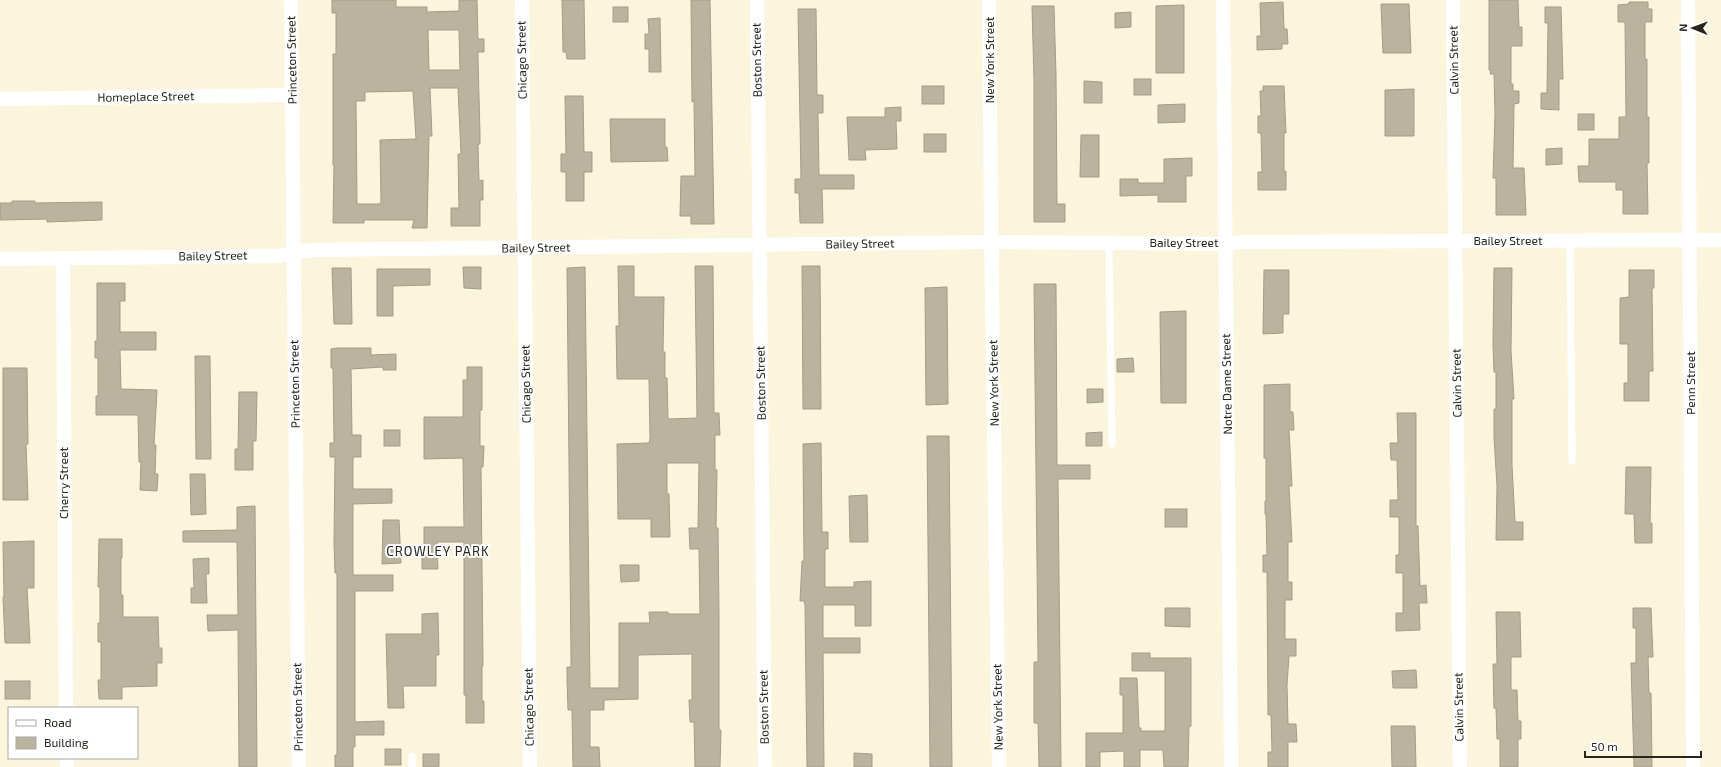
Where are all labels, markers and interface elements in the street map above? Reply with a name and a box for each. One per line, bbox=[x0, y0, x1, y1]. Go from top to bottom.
north arrow bbox=[1673, 8, 1713, 48]
street label: Princeton Street bbox=[283, 15, 299, 104]
street label: New York Street bbox=[982, 16, 996, 103]
street label: Chicago Street bbox=[513, 20, 529, 100]
street label: Boston Street bbox=[748, 22, 764, 98]
text: N bbox=[1676, 24, 1689, 32]
street label: Calvin Street bbox=[1445, 25, 1461, 95]
street label: Homeplace Street bbox=[97, 88, 195, 104]
street label: Bailey Street bbox=[1473, 233, 1543, 247]
street label: Bailey Street bbox=[825, 235, 895, 251]
street label: Bailey Street bbox=[1149, 235, 1219, 249]
street label: Bailey Street bbox=[501, 239, 571, 255]
street label: Bailey Street bbox=[178, 247, 248, 263]
street label: Notre Dame Street bbox=[1218, 333, 1234, 435]
street label: Princeton Street bbox=[286, 339, 302, 428]
street label: New York Street bbox=[985, 339, 1001, 426]
street label: Chicago Street bbox=[517, 344, 533, 424]
street label: Boston Street bbox=[752, 345, 768, 421]
street label: Calvin Street bbox=[1448, 348, 1464, 418]
street label: Penn Street bbox=[1683, 351, 1697, 415]
street label: Cherry Street bbox=[56, 447, 70, 519]
district label: CROWLEY PARK bbox=[386, 543, 490, 559]
street label: Princeton Street bbox=[289, 662, 305, 751]
street label: New York Street bbox=[989, 663, 1005, 750]
street label: Chicago Street bbox=[520, 667, 536, 747]
street label: Boston Street bbox=[755, 669, 771, 745]
street label: Calvin Street bbox=[1450, 672, 1466, 742]
legend bbox=[8, 707, 138, 759]
text: Road bbox=[44, 715, 72, 729]
scale bar bbox=[1585, 733, 1701, 759]
text: Building bbox=[44, 735, 89, 749]
text: 50 m bbox=[1591, 739, 1618, 753]

